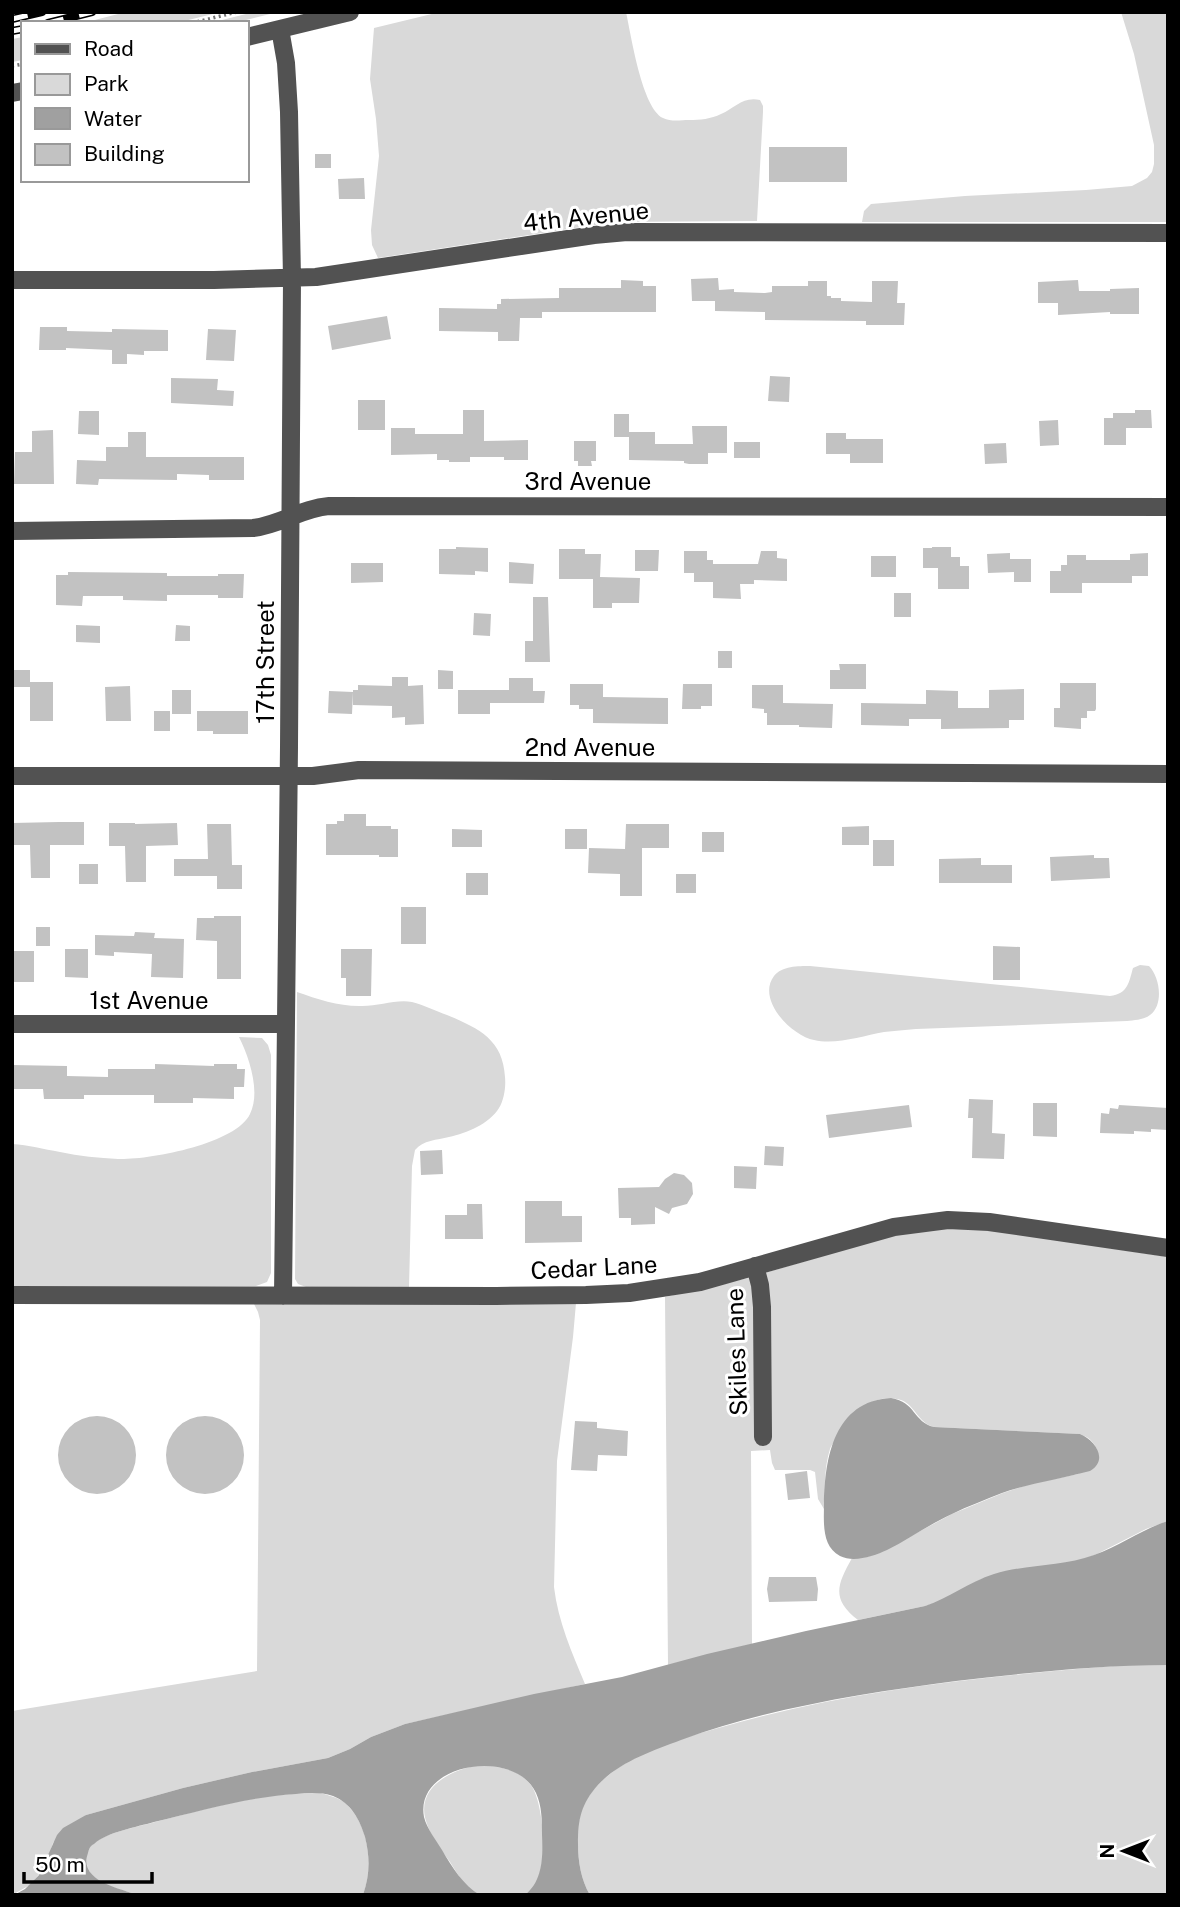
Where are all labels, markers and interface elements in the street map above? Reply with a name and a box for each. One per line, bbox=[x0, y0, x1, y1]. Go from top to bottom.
legend bbox=[21, 21, 248, 182]
text: Road bbox=[84, 36, 134, 61]
text: Park bbox=[84, 71, 129, 96]
text: Water bbox=[84, 106, 142, 131]
text: Building bbox=[84, 141, 165, 166]
street label: 4th Avenue bbox=[522, 195, 650, 237]
street label: 3rd Avenue bbox=[525, 467, 651, 495]
street label: 17th Street bbox=[251, 600, 279, 724]
street label: 2nd Avenue bbox=[525, 733, 655, 761]
street label: 1st Avenue bbox=[89, 986, 209, 1014]
street label: Cedar Lane bbox=[530, 1250, 658, 1284]
street label: Skiles Lane bbox=[720, 1288, 752, 1416]
north arrow bbox=[1089, 1816, 1159, 1886]
scale bar bbox=[24, 1840, 152, 1884]
text: N bbox=[1096, 1844, 1118, 1858]
text: 50 m bbox=[35, 1852, 85, 1877]

